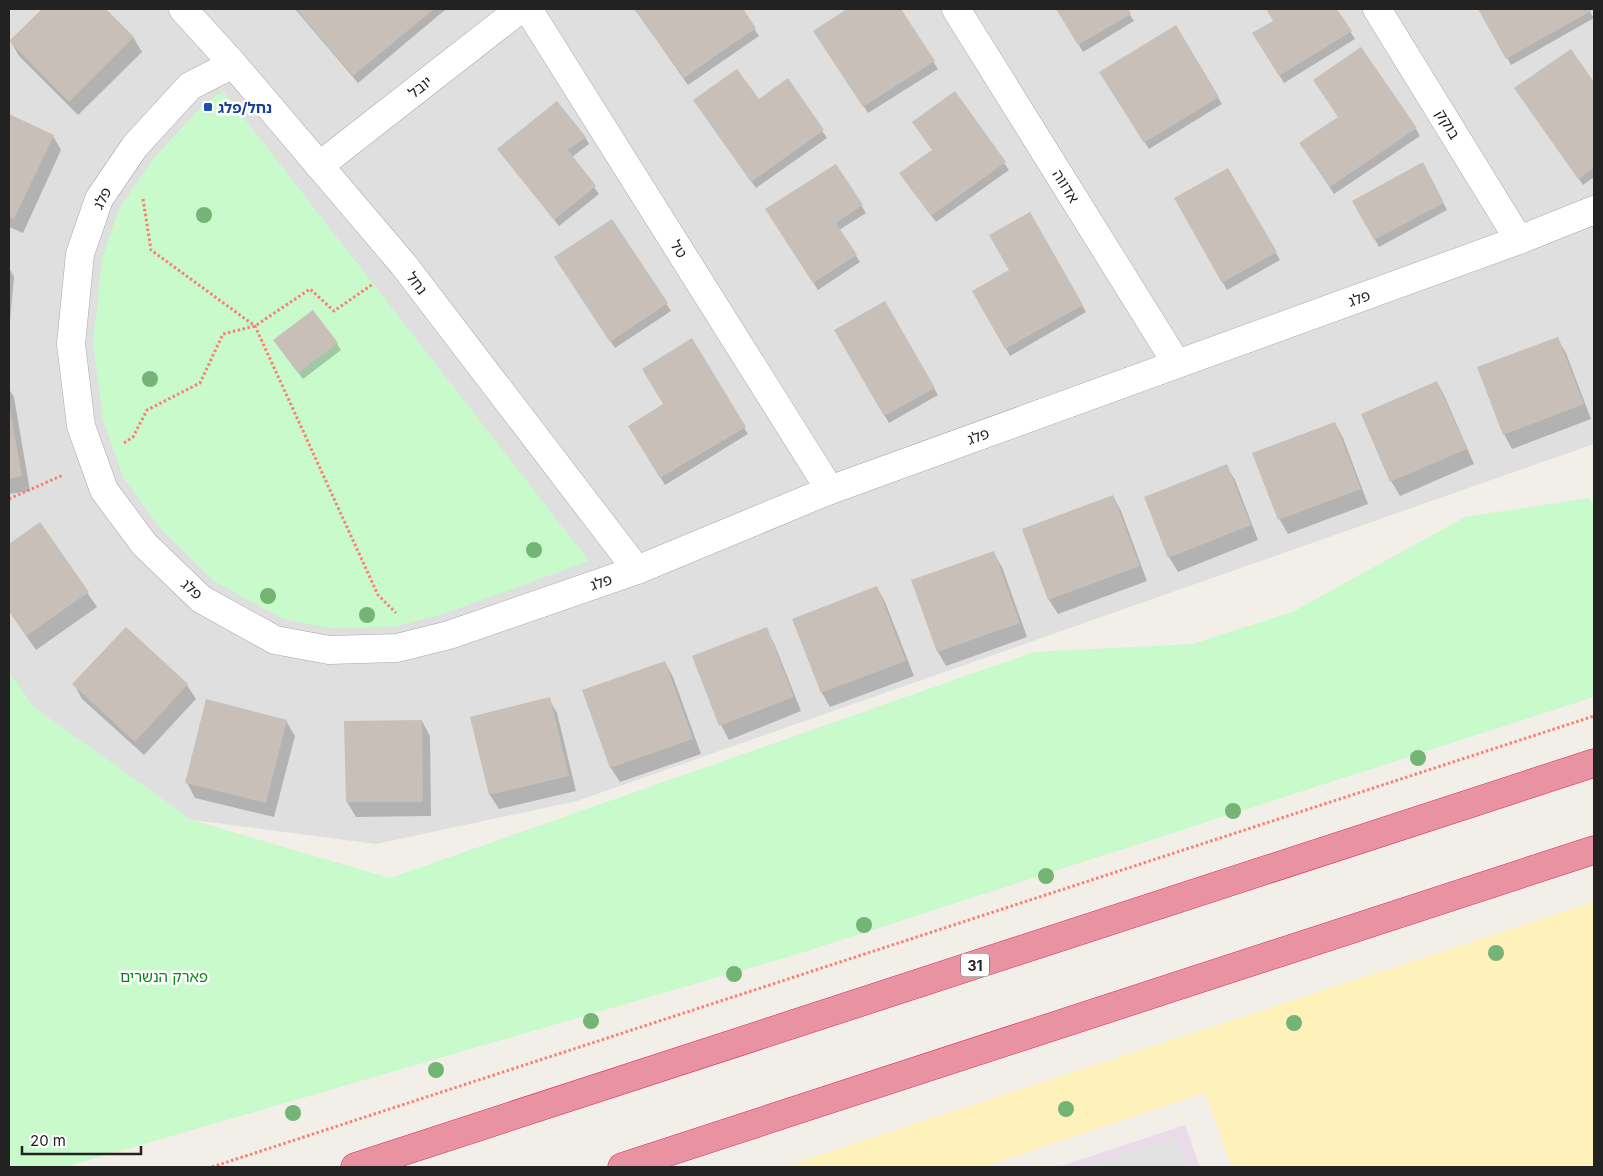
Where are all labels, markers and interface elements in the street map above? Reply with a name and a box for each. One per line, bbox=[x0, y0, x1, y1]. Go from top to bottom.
street label: יובל bbox=[404, 72, 436, 102]
place label: נחל/פלג bbox=[218, 98, 272, 117]
marker: נחל/פלג bbox=[202, 101, 214, 113]
street label: בוקק bbox=[1432, 105, 1465, 143]
street label: אדווה bbox=[1048, 166, 1084, 206]
street label: פלג bbox=[88, 184, 116, 212]
street label: טל bbox=[666, 237, 692, 261]
street label: נחל bbox=[402, 268, 432, 298]
street label: פלג bbox=[1345, 285, 1373, 311]
street label: פלג bbox=[964, 423, 992, 449]
street label: פלג bbox=[587, 569, 615, 595]
street label: פלג bbox=[177, 574, 207, 604]
road number: 31 bbox=[961, 954, 989, 976]
park label: פארק הנשרים bbox=[120, 967, 208, 986]
scale bar bbox=[22, 1124, 141, 1156]
text: 20 m bbox=[30, 1131, 66, 1150]

